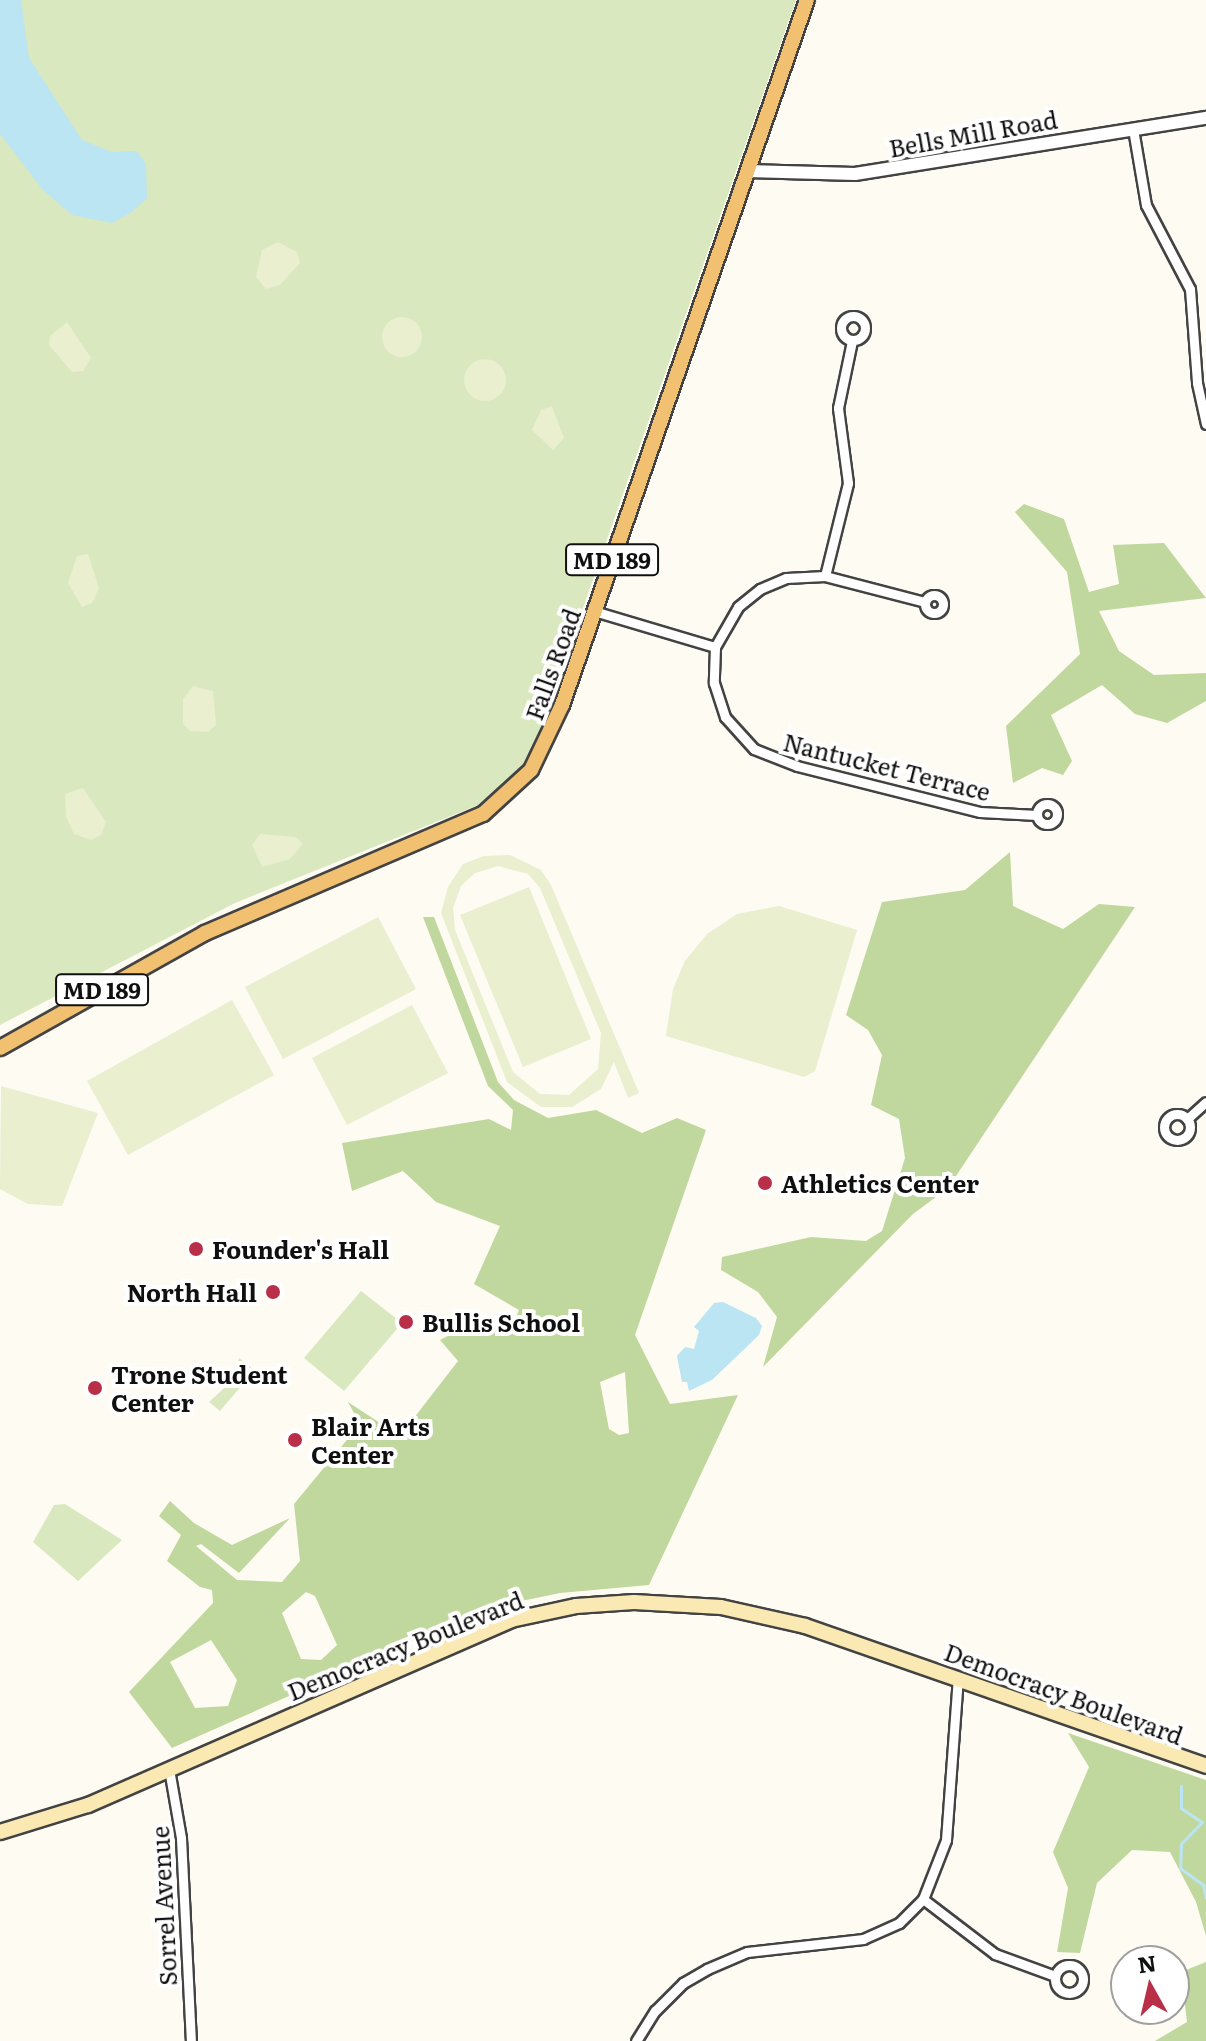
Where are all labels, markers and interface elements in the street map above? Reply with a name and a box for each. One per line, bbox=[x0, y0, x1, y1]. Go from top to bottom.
street label: Bells Mill Road bbox=[886, 104, 1060, 162]
road number: MD 189 bbox=[564, 542, 660, 578]
street label: Falls Road bbox=[519, 604, 585, 724]
street label: Nantucket Terrace bbox=[781, 726, 993, 806]
road number: MD 189 bbox=[54, 972, 150, 1008]
place label: Athletics Center bbox=[781, 1169, 979, 1197]
marker: Athletics Center bbox=[756, 1174, 774, 1192]
place label: Founder's Hall bbox=[212, 1235, 389, 1263]
marker: Founder's Hall bbox=[187, 1240, 205, 1258]
place label: North Hall bbox=[127, 1278, 257, 1306]
marker: North Hall bbox=[264, 1283, 282, 1301]
place label: Bullis School bbox=[422, 1308, 580, 1336]
marker: Bullis School bbox=[397, 1313, 415, 1331]
place label: Trone Student Center bbox=[111, 1360, 287, 1416]
marker: Trone Student Center bbox=[86, 1379, 104, 1397]
place label: Blair Arts Center bbox=[311, 1412, 430, 1468]
marker: Blair Arts Center bbox=[286, 1431, 304, 1449]
street label: Democracy Boulevard bbox=[283, 1584, 527, 1706]
street label: Democracy Boulevard bbox=[941, 1636, 1187, 1750]
street label: Sorrel Avenue bbox=[144, 1825, 182, 1987]
north arrow bbox=[1110, 1945, 1190, 2025]
text: N bbox=[1135, 1945, 1158, 1980]

